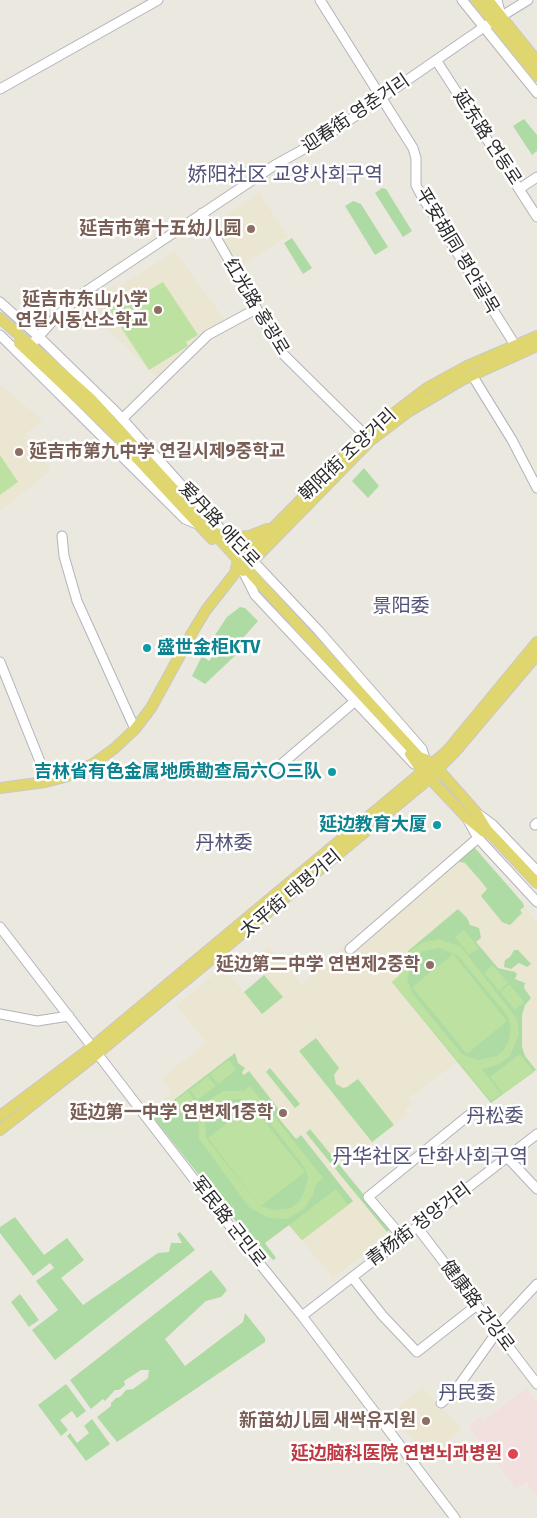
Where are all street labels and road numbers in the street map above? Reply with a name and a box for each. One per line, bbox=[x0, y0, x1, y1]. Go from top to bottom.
street label: 迎春街 영춘거리 bbox=[298, 70, 414, 158]
street label: 延东路 연동로 bbox=[448, 87, 526, 189]
street label: 平安胡同 평안골목 bbox=[411, 184, 503, 318]
street label: 红光路 홍광로 bbox=[219, 255, 293, 359]
street label: 朝阳街 조양거리 bbox=[295, 404, 401, 506]
street label: 爱丹路 애단로 bbox=[174, 478, 264, 572]
street label: 太平街 태평거리 bbox=[236, 846, 346, 942]
street label: 军民路 군민로 bbox=[186, 1173, 270, 1271]
street label: 青杨街 청양거리 bbox=[363, 1179, 475, 1271]
street label: 健康路 건강로 bbox=[436, 1256, 518, 1356]

